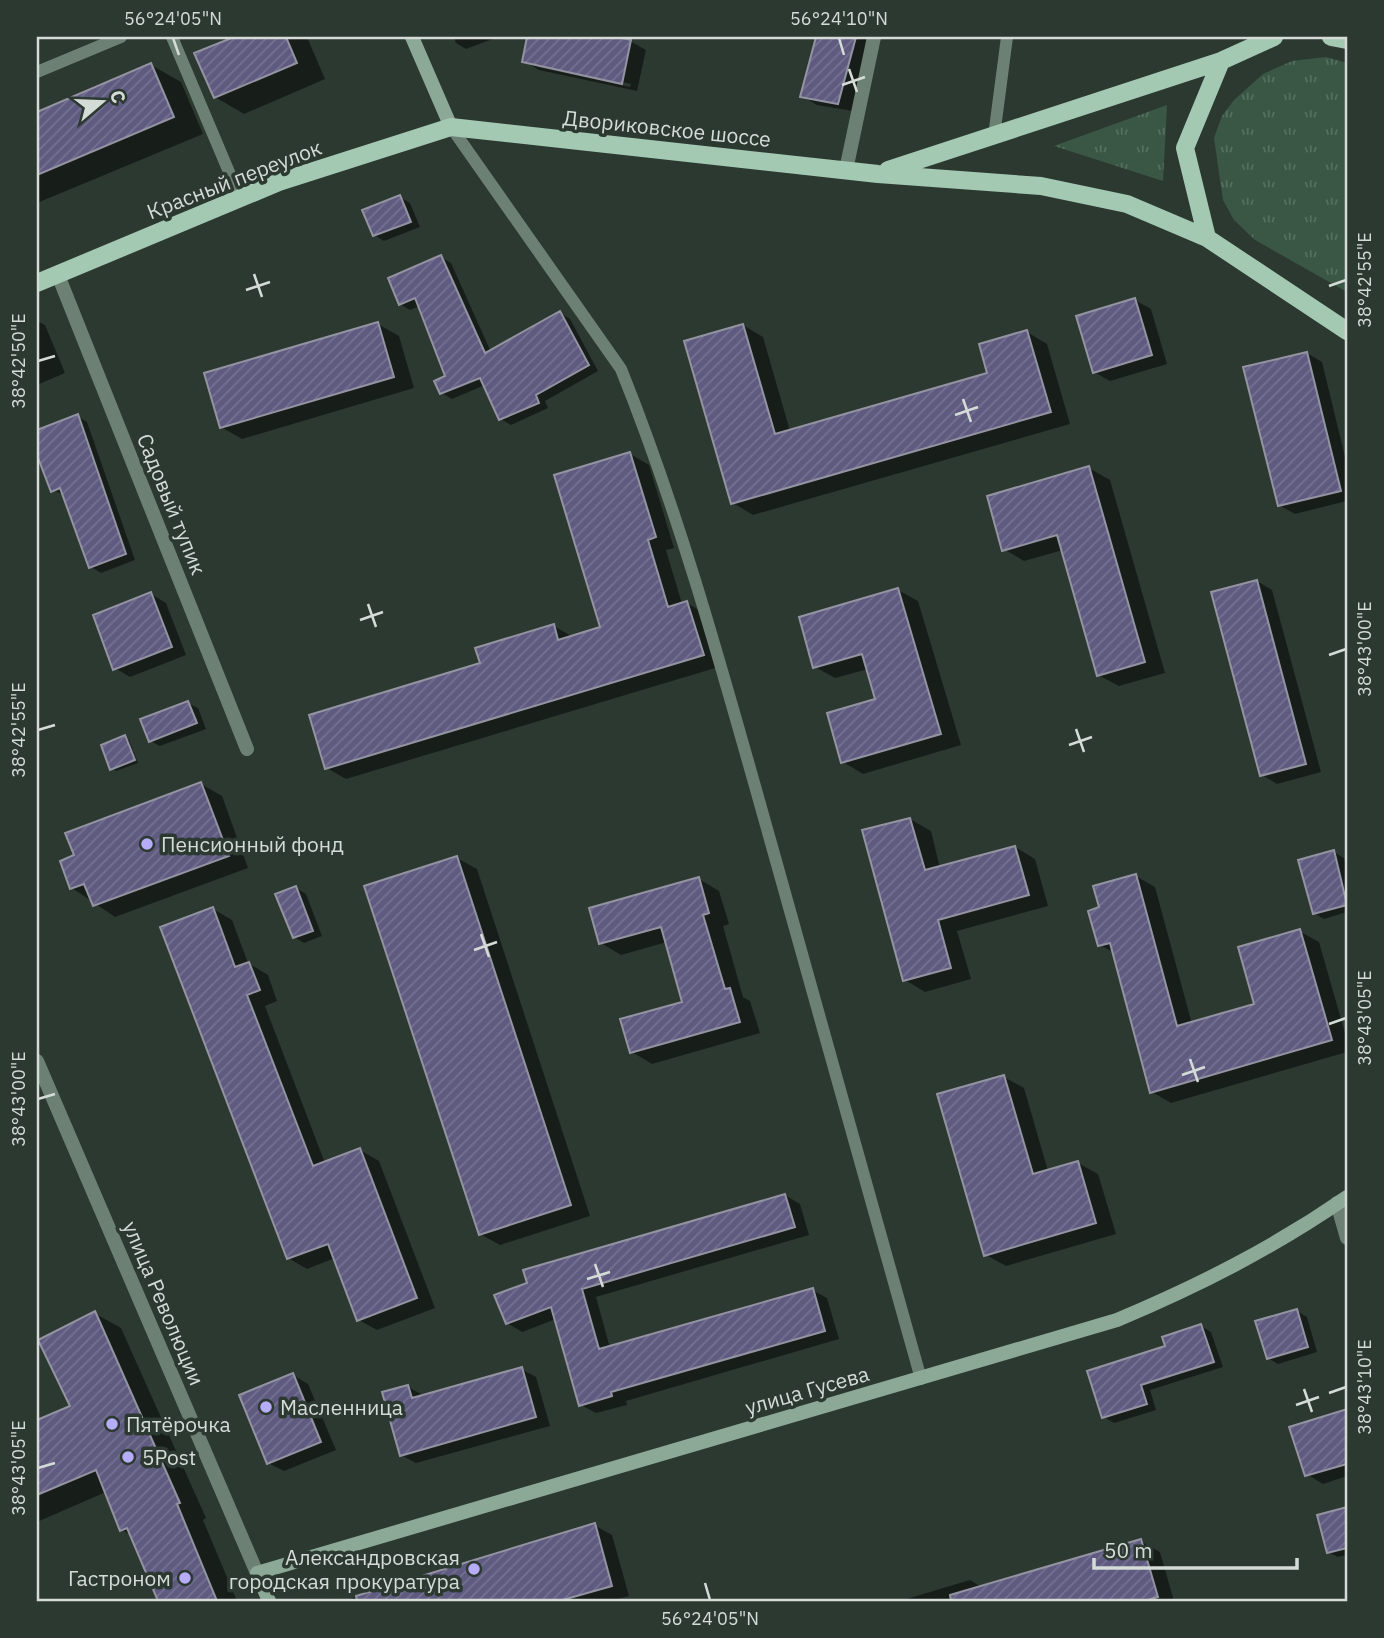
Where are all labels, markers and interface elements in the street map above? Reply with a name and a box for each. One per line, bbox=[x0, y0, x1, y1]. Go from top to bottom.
text: 56°24'05"N bbox=[124, 7, 222, 30]
text: 56°24'10"N bbox=[790, 7, 888, 30]
north arrow bbox=[66, 66, 136, 136]
text: С bbox=[105, 87, 131, 106]
street label: Двориковское шоссе bbox=[562, 103, 772, 153]
street label: Красный переулок bbox=[143, 133, 325, 225]
text: 38°42'55"E bbox=[1353, 232, 1376, 328]
text: 38°42'50"E bbox=[7, 313, 30, 409]
street label: Садовый тупик bbox=[131, 429, 213, 579]
text: 38°43'00"E bbox=[1353, 601, 1376, 697]
text: 38°42'55"E bbox=[7, 682, 30, 778]
place label: Пенсионный фонд bbox=[161, 830, 344, 858]
marker: Пенсионный фонд bbox=[139, 836, 155, 852]
text: 38°43'05"E bbox=[1353, 970, 1376, 1066]
text: 38°43'00"E bbox=[7, 1051, 30, 1147]
street label: улица Революции bbox=[117, 1217, 211, 1389]
text: 38°43'10"E bbox=[1353, 1339, 1376, 1435]
street label: улица Гусева bbox=[742, 1359, 872, 1421]
place label: Масленница bbox=[280, 1393, 403, 1421]
marker: Масленница bbox=[258, 1399, 274, 1415]
place label: Пятёрочка bbox=[126, 1410, 231, 1438]
marker: Пятёрочка bbox=[104, 1416, 120, 1432]
text: 38°43'05"E bbox=[7, 1420, 30, 1516]
place label: 5Post bbox=[142, 1443, 196, 1471]
marker: 5Post bbox=[120, 1449, 136, 1465]
scale bar bbox=[1094, 1526, 1296, 1570]
text: 50 m bbox=[1104, 1536, 1153, 1564]
place label: Александровская городская прокуратура bbox=[229, 1543, 460, 1595]
marker: Александровская городская прокуратура bbox=[466, 1561, 482, 1577]
place label: Гастроном bbox=[68, 1564, 171, 1592]
marker: Гастроном bbox=[177, 1570, 193, 1586]
text: 56°24'05"N bbox=[661, 1607, 759, 1630]

